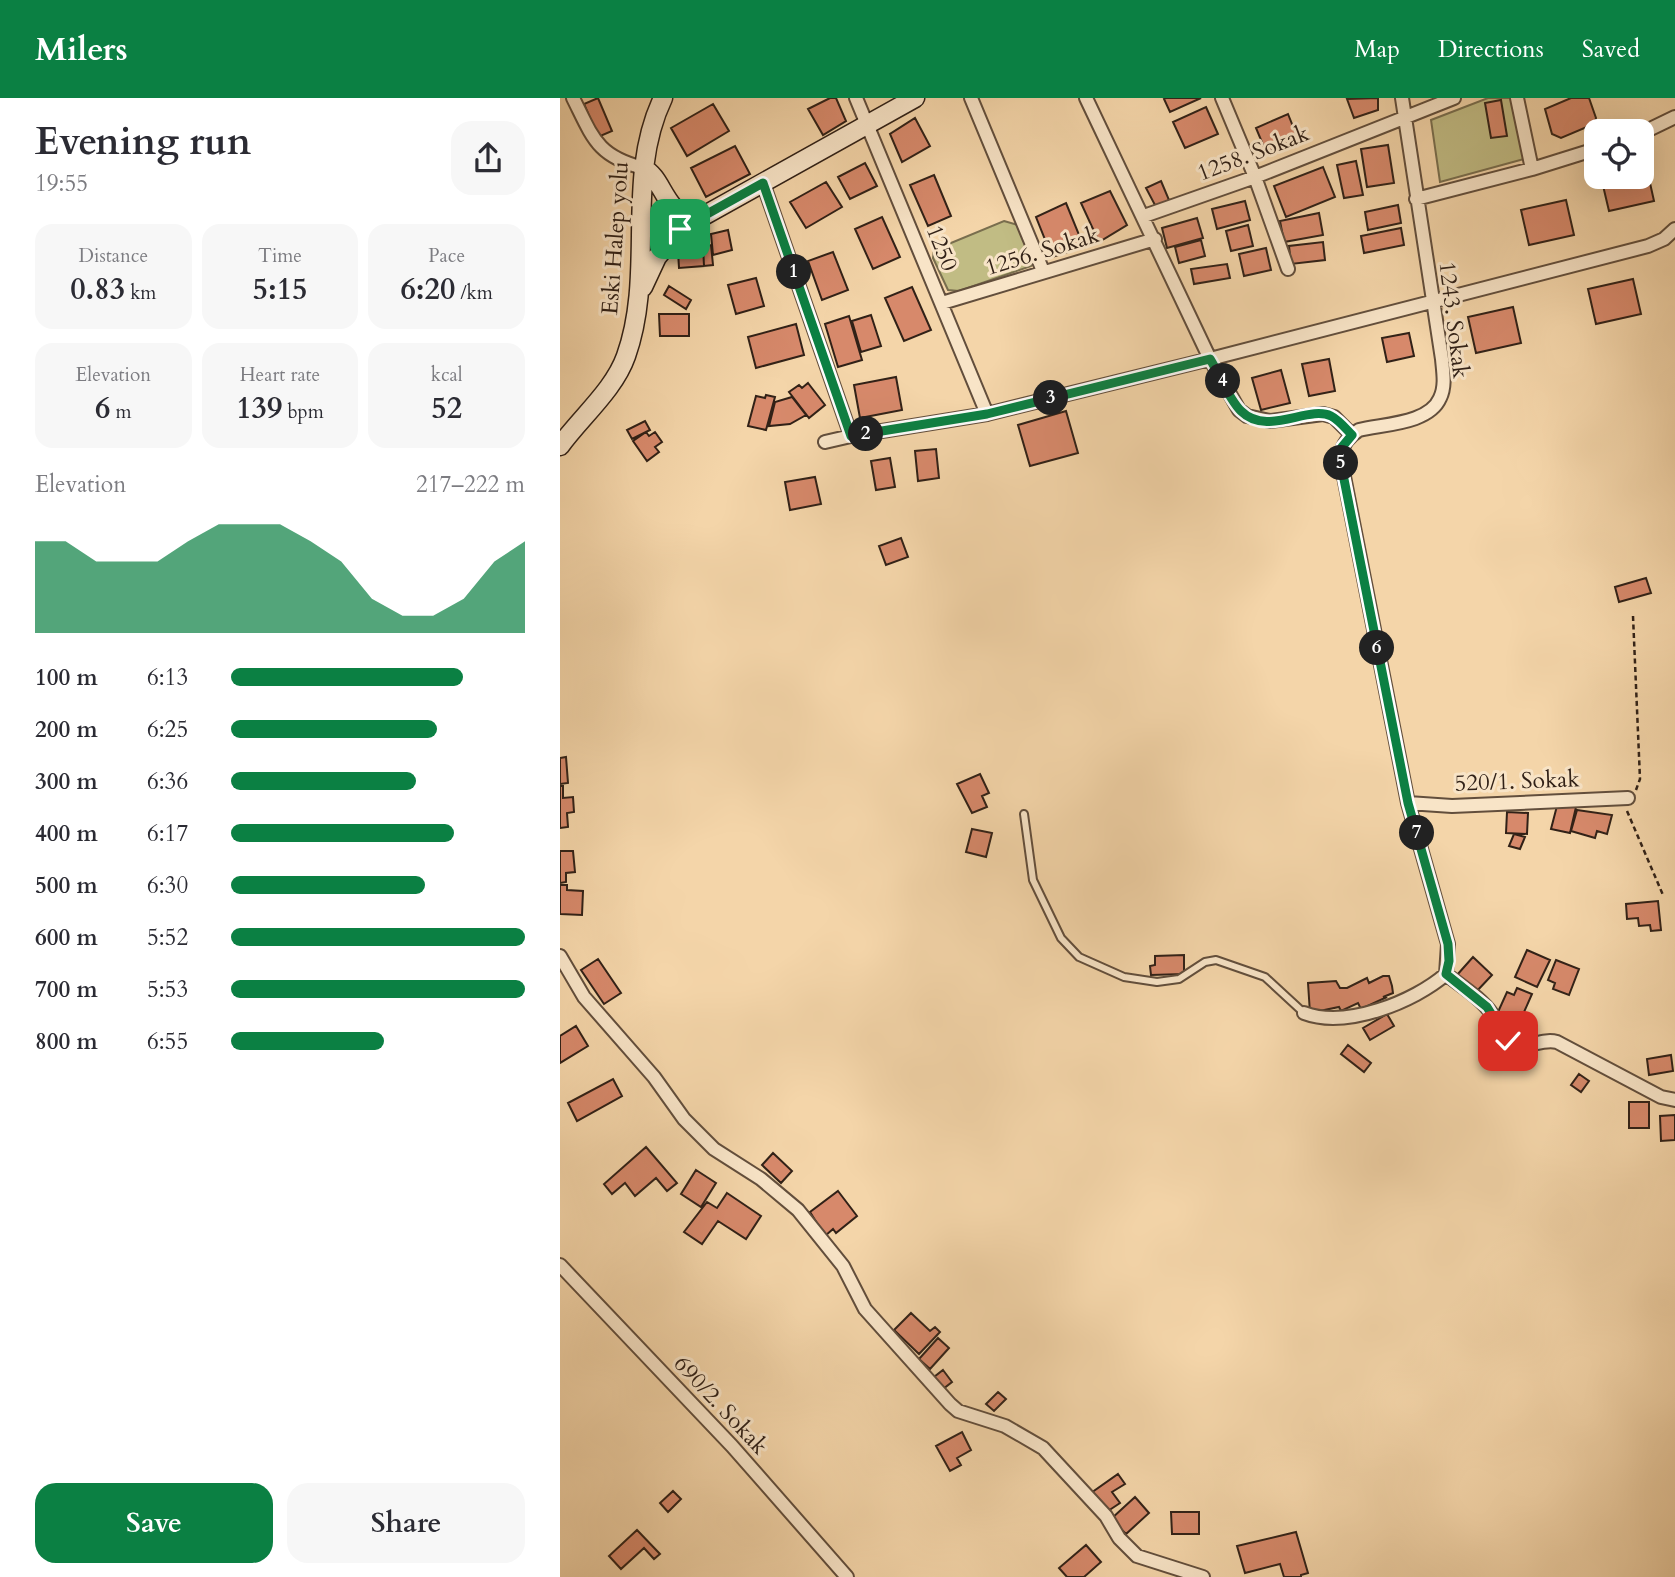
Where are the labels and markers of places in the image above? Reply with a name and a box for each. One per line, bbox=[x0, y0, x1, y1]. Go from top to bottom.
pin bbox=[650, 199, 710, 259]
pin: 1 bbox=[776, 254, 812, 290]
pin: 4 bbox=[1206, 364, 1240, 398]
pin: 3 bbox=[1034, 380, 1068, 416]
pin: 2 bbox=[848, 416, 884, 452]
pin: 5 bbox=[1324, 446, 1358, 480]
pin: 6 bbox=[1360, 630, 1394, 666]
pin: 7 bbox=[1400, 816, 1434, 850]
pin bbox=[1478, 1011, 1538, 1071]

